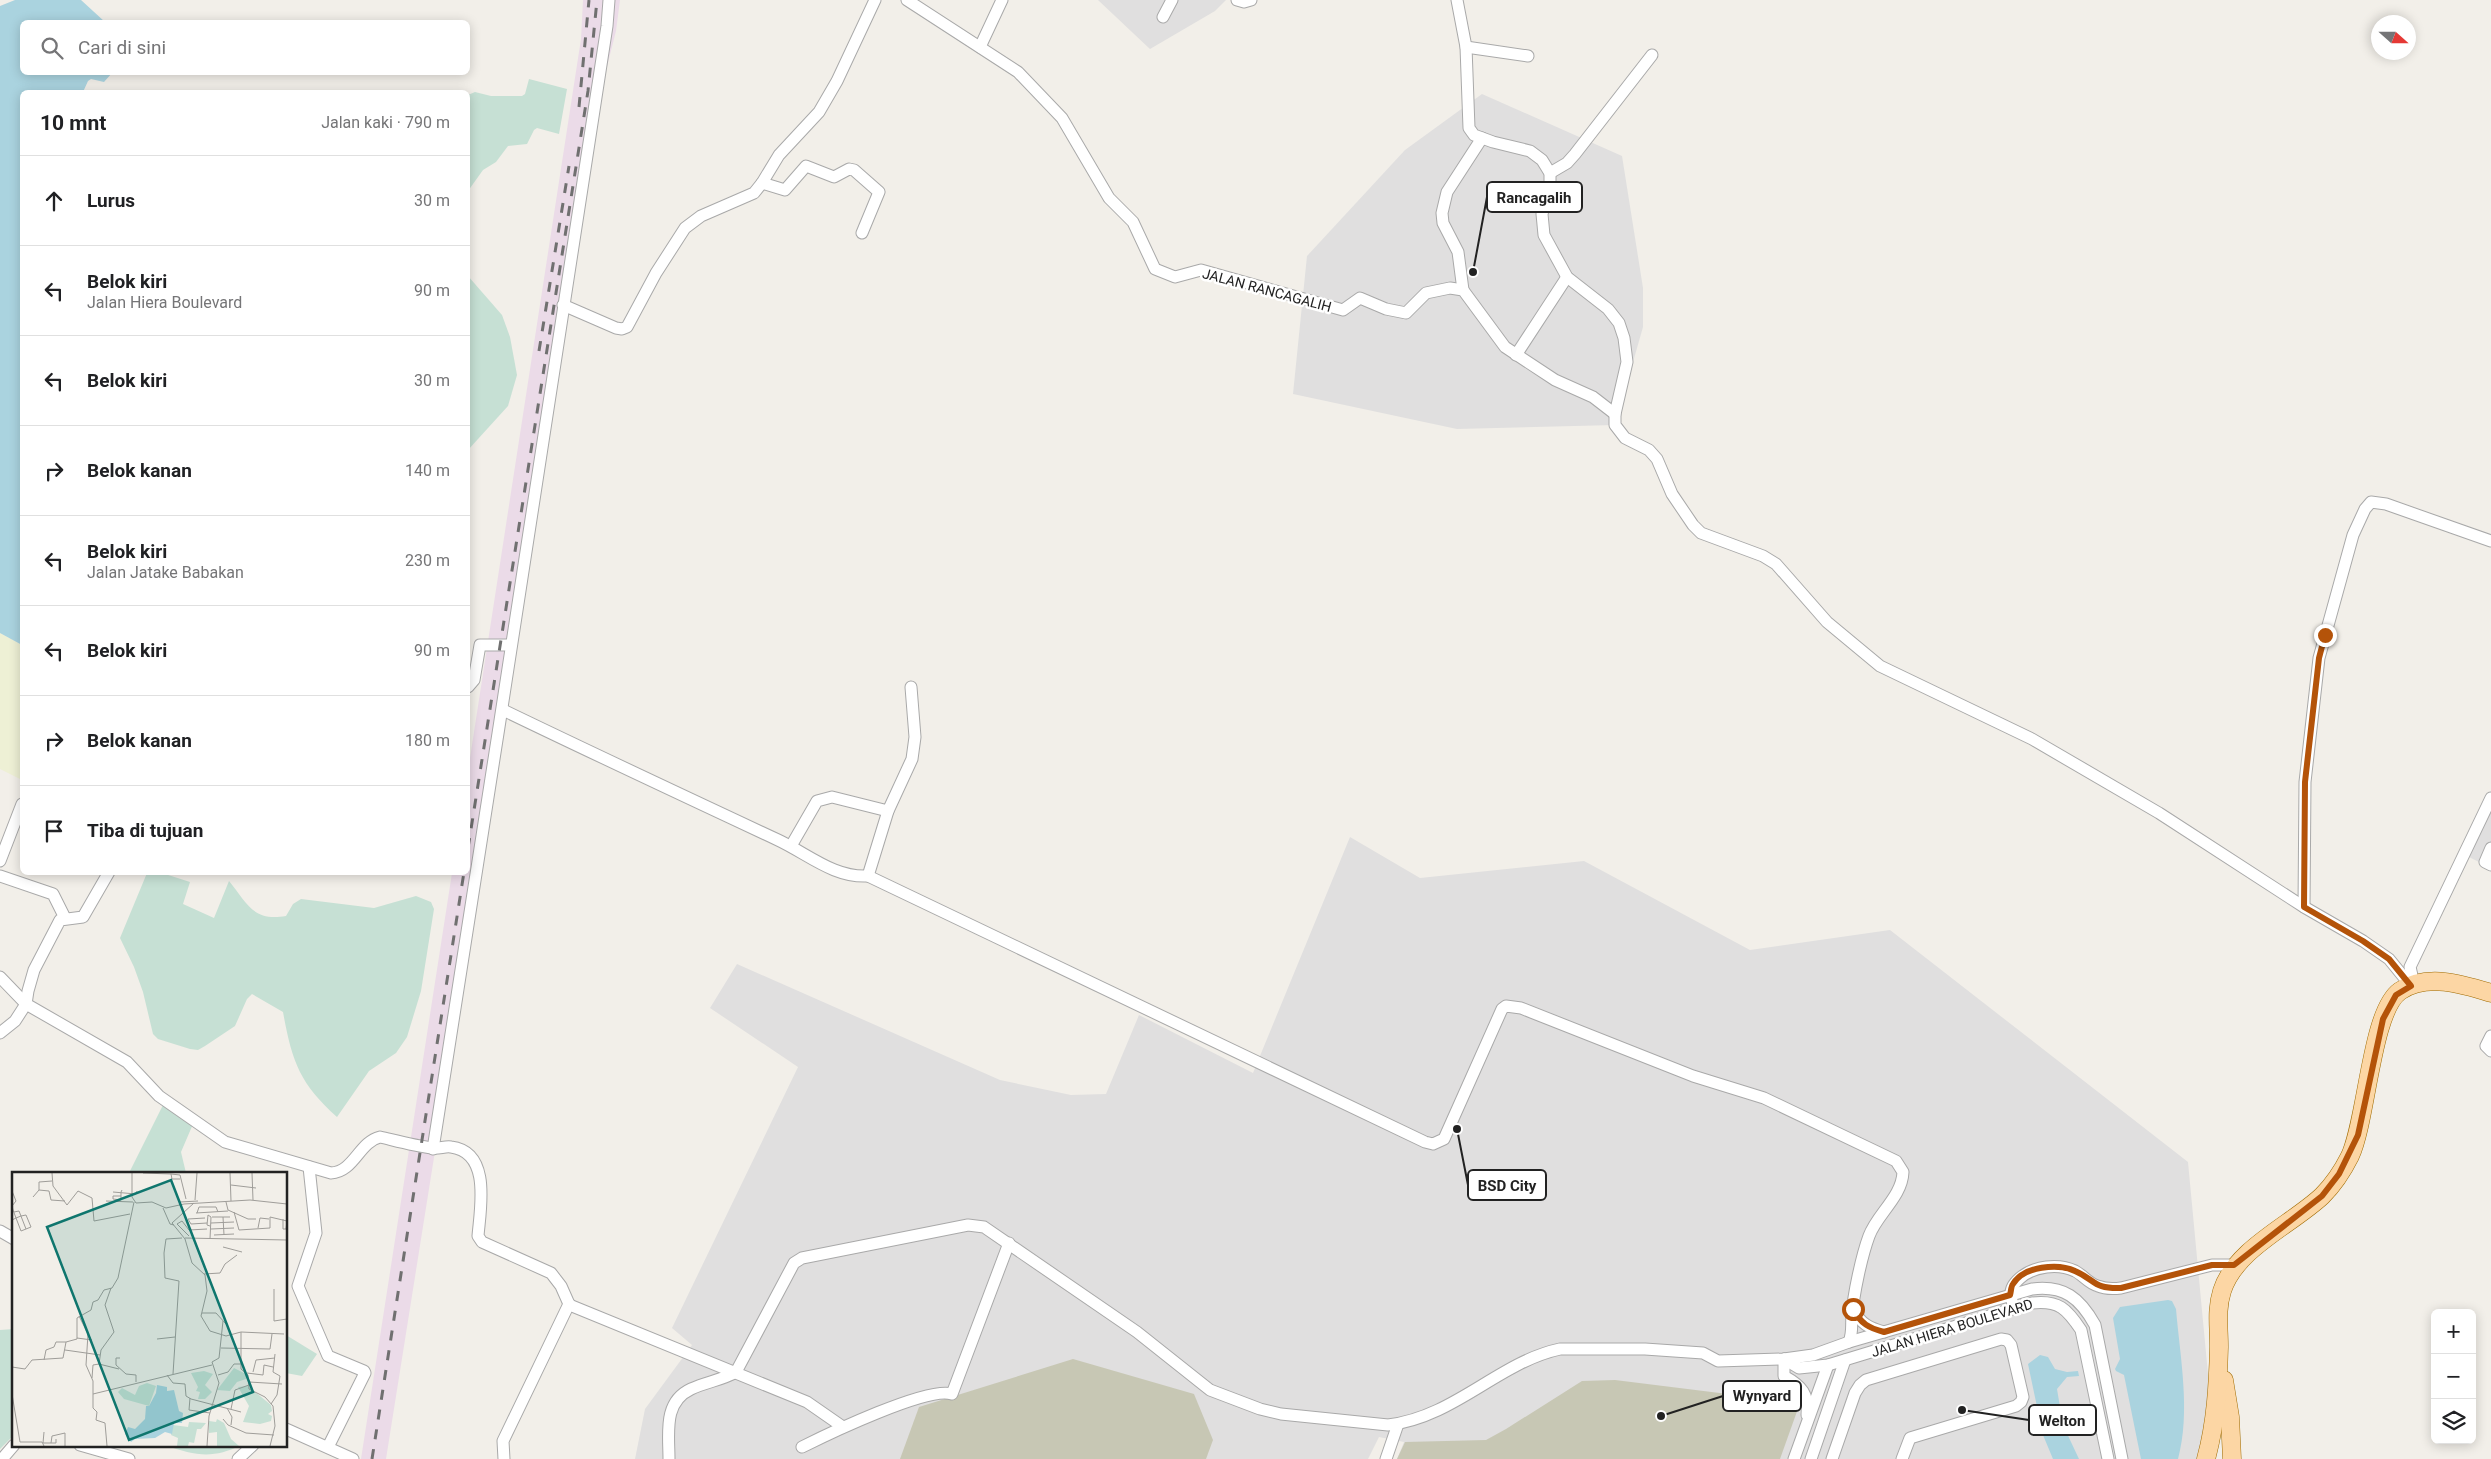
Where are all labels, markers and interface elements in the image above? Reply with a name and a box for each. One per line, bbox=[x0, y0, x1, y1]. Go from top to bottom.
north arrow bbox=[2371, 15, 2416, 60]
search box bbox=[20, 20, 470, 75]
icon: search bbox=[38, 34, 66, 62]
text: Cari di sini bbox=[78, 36, 166, 59]
text: 10 mnt bbox=[40, 111, 106, 135]
text: Jalan kaki · 790 m bbox=[321, 113, 450, 132]
callout: Rancagalih bbox=[1487, 182, 1582, 212]
icon: ahead bbox=[40, 187, 68, 215]
text: Lurus bbox=[87, 189, 135, 212]
text: Rancagalih bbox=[1497, 189, 1571, 207]
text: 30 m bbox=[414, 191, 450, 210]
street label: JALAN RANCAGALIH bbox=[1201, 265, 1333, 315]
text: Belok kiri bbox=[87, 270, 167, 293]
icon: left bbox=[40, 277, 68, 305]
text: 90 m bbox=[414, 281, 450, 300]
text: Jalan Hiera Boulevard bbox=[87, 293, 242, 312]
icon: left bbox=[40, 367, 68, 395]
text: Belok kiri bbox=[87, 369, 167, 392]
text: 30 m bbox=[414, 371, 450, 390]
icon: right bbox=[40, 457, 68, 485]
text: Belok kanan bbox=[87, 459, 192, 482]
text: 140 m bbox=[405, 461, 450, 480]
text: Belok kiri bbox=[87, 540, 167, 563]
icon: left bbox=[40, 547, 68, 575]
text: 230 m bbox=[405, 551, 450, 570]
text: Jalan Jatake Babakan bbox=[87, 563, 244, 582]
route end bbox=[2314, 624, 2337, 647]
icon: left bbox=[40, 637, 68, 665]
text: Belok kiri bbox=[87, 639, 167, 662]
text: 90 m bbox=[414, 641, 450, 660]
icon: right bbox=[40, 727, 68, 755]
text: Belok kanan bbox=[87, 729, 192, 752]
text: 180 m bbox=[405, 731, 450, 750]
icon: arrive bbox=[40, 817, 68, 845]
text: Tiba di tujuan bbox=[87, 819, 203, 842]
callout: BSD City bbox=[1468, 1170, 1546, 1200]
inset map bbox=[12, 1172, 288, 1446]
text: BSD City bbox=[1478, 1177, 1537, 1195]
street label: JALAN HIERA BOULEVARD bbox=[1869, 1296, 2035, 1360]
route start bbox=[1842, 1298, 1865, 1321]
map controls bbox=[2431, 1309, 2476, 1444]
button: + bbox=[2431, 1309, 2476, 1354]
button: − bbox=[2431, 1354, 2476, 1399]
callout: Wynyard bbox=[1723, 1381, 1801, 1411]
text: Wynyard bbox=[1733, 1387, 1791, 1405]
button: layers bbox=[2431, 1399, 2476, 1444]
callout: Welton bbox=[2029, 1405, 2096, 1435]
text: Welton bbox=[2039, 1412, 2085, 1430]

